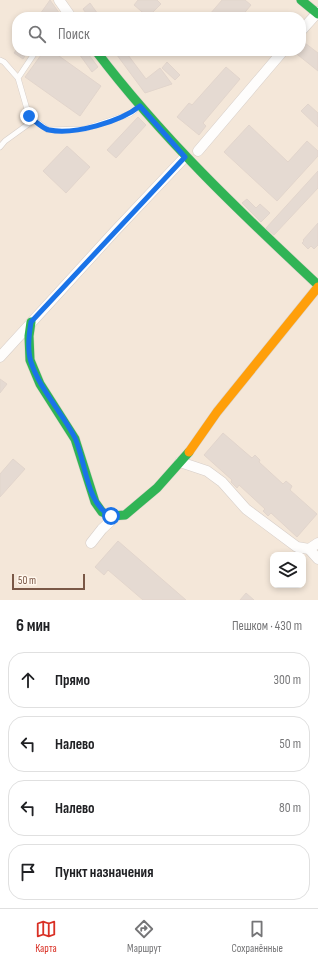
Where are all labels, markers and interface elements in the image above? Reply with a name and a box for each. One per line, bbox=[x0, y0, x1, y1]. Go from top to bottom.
search box bbox=[12, 12, 306, 56]
icon: search bbox=[26, 23, 48, 45]
text: Поиск bbox=[58, 25, 90, 44]
route end bbox=[20, 107, 38, 125]
route start bbox=[102, 507, 120, 525]
map controls bbox=[270, 552, 306, 588]
button: layers bbox=[270, 552, 306, 588]
scale bar bbox=[12, 572, 85, 591]
text: 50 m bbox=[18, 574, 36, 587]
text: 6 мин bbox=[16, 616, 50, 636]
text: Пешком · 430 m bbox=[232, 618, 302, 634]
icon: ahead bbox=[17, 669, 39, 691]
text: Прямо bbox=[55, 671, 90, 690]
text: 300 m bbox=[274, 672, 301, 688]
icon: left bbox=[17, 733, 39, 755]
text: Налево bbox=[55, 735, 95, 754]
text: 50 m bbox=[280, 736, 301, 752]
icon: left bbox=[17, 797, 39, 819]
text: Налево bbox=[55, 799, 95, 818]
text: 80 m bbox=[279, 800, 301, 816]
icon: arrive bbox=[17, 861, 39, 883]
text: Пункт назначения bbox=[55, 863, 153, 882]
tab: Карта bbox=[35, 918, 57, 955]
tab: Маршрут bbox=[127, 918, 162, 955]
tab: Сохранённые bbox=[232, 918, 283, 955]

